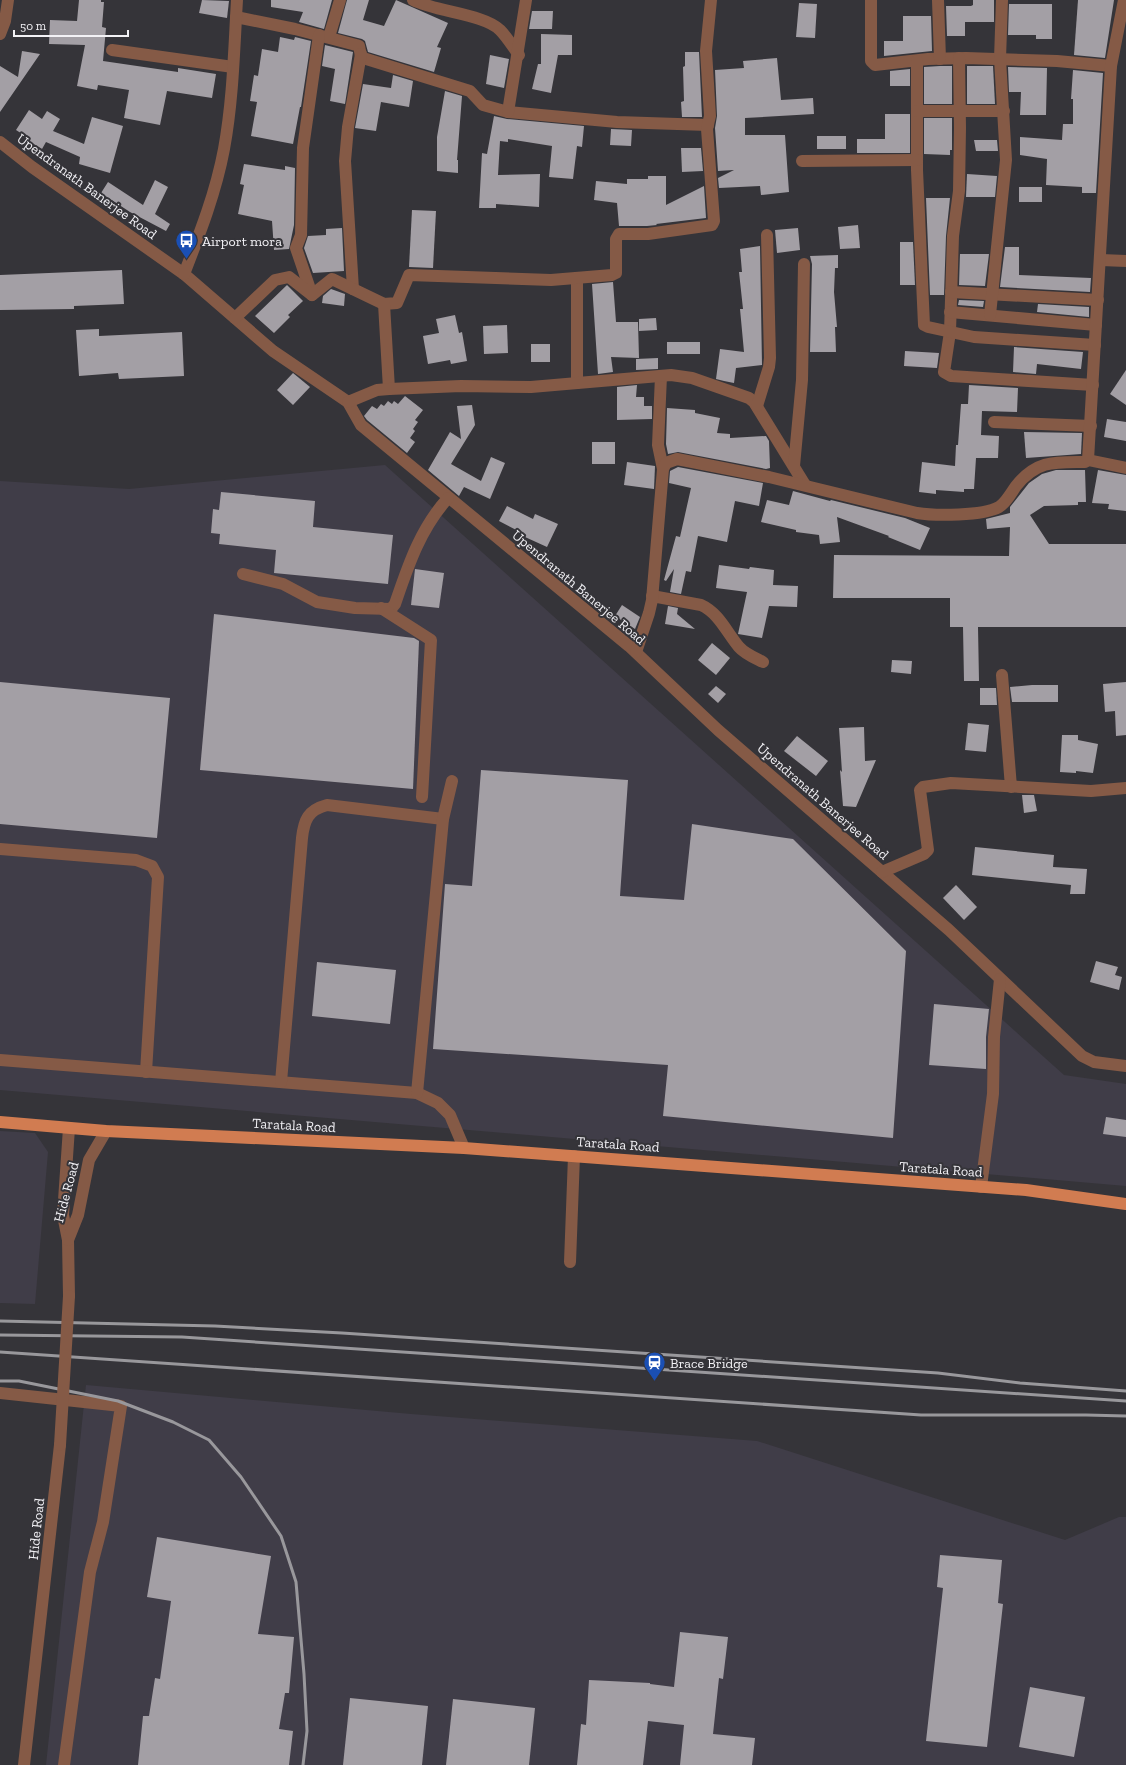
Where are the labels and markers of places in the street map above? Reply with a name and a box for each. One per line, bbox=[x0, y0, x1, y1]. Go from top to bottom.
bus stop icon: Airport mora bbox=[173, 228, 199, 261]
place label: Airport mora bbox=[202, 233, 282, 250]
station icon: Brace Bridge bbox=[641, 1350, 667, 1383]
place label: Brace Bridge bbox=[670, 1355, 748, 1372]

